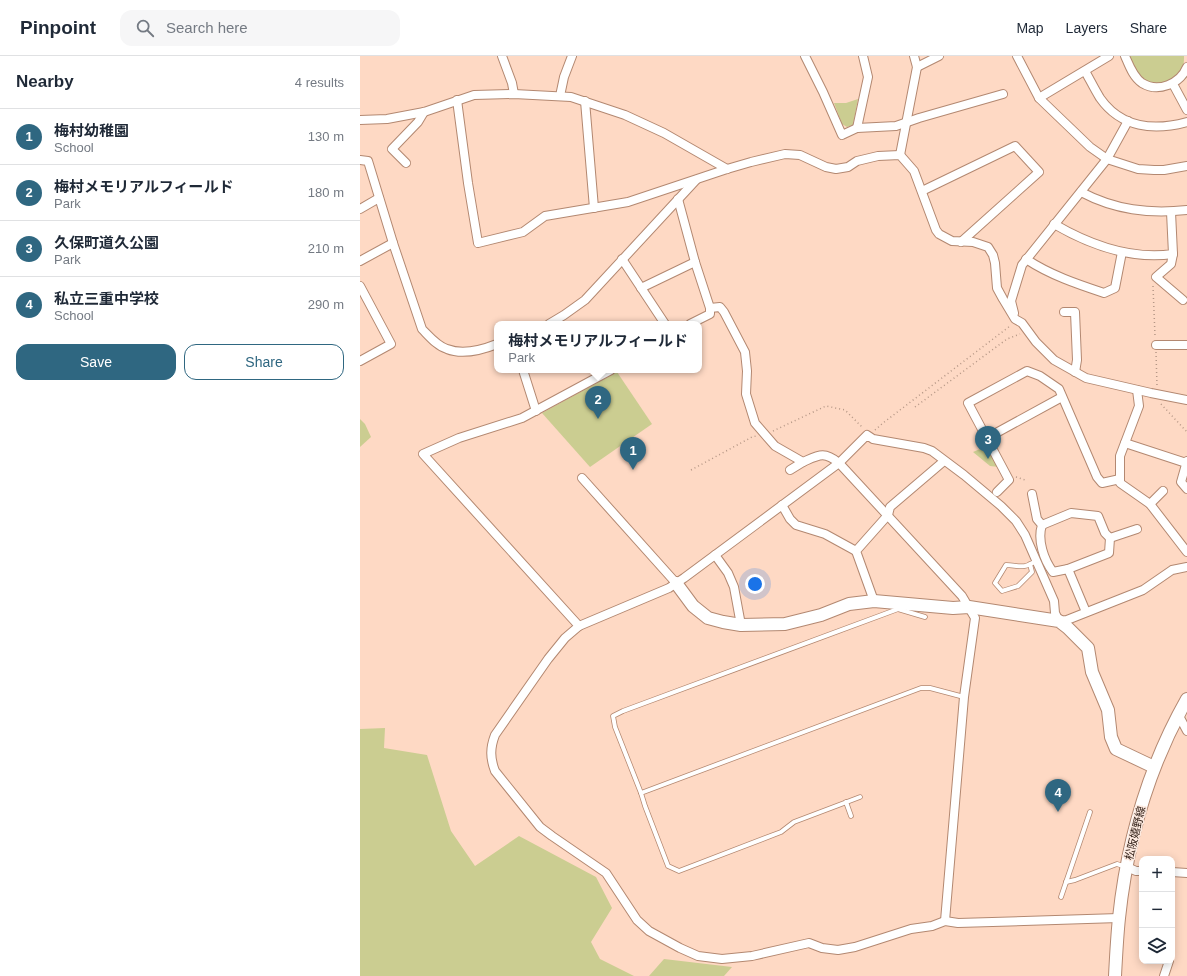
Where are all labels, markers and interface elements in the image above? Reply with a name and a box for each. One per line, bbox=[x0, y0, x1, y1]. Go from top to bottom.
search box bbox=[120, 10, 400, 46]
text: Pinpoint bbox=[20, 17, 96, 38]
icon: search bbox=[134, 17, 156, 39]
text: Search here bbox=[166, 19, 248, 36]
text: Map bbox=[1016, 20, 1044, 36]
text: Layers bbox=[1066, 20, 1108, 36]
text: Share bbox=[1130, 20, 1167, 36]
text: Nearby bbox=[16, 72, 74, 91]
text: 4 results bbox=[295, 75, 344, 90]
text: 梅村幼稚園 bbox=[54, 122, 129, 139]
text: 1 bbox=[25, 129, 33, 144]
text: 130 m bbox=[308, 129, 344, 144]
text: School bbox=[54, 140, 94, 155]
text: 梅村メモリアルフィールド bbox=[54, 178, 234, 195]
text: 2 bbox=[25, 185, 33, 200]
text: 180 m bbox=[308, 185, 344, 200]
text: Park bbox=[54, 196, 81, 211]
text: 久保町道久公園 bbox=[54, 234, 159, 251]
text: 3 bbox=[25, 241, 33, 256]
text: 210 m bbox=[308, 241, 344, 256]
text: Park bbox=[54, 252, 81, 267]
text: 私立三重中学校 bbox=[54, 290, 159, 307]
text: 4 bbox=[25, 297, 33, 312]
text: 290 m bbox=[308, 297, 344, 312]
text: School bbox=[54, 308, 94, 323]
popup bbox=[494, 321, 702, 373]
text: 梅村メモリアルフィールド bbox=[508, 332, 688, 349]
button: Save bbox=[16, 344, 176, 380]
button: Share bbox=[184, 344, 344, 380]
text: Park bbox=[508, 350, 535, 365]
pin: 2 bbox=[585, 386, 611, 419]
pin: 3 bbox=[975, 426, 1001, 459]
pin: 1 bbox=[620, 437, 646, 470]
your location bbox=[745, 574, 765, 594]
pin: 4 bbox=[1045, 779, 1071, 812]
street label: 松阪嬉野線 bbox=[1123, 805, 1147, 861]
map controls bbox=[1139, 856, 1175, 964]
button: + bbox=[1139, 856, 1175, 892]
button: − bbox=[1139, 892, 1175, 928]
button: layers bbox=[1139, 928, 1175, 964]

